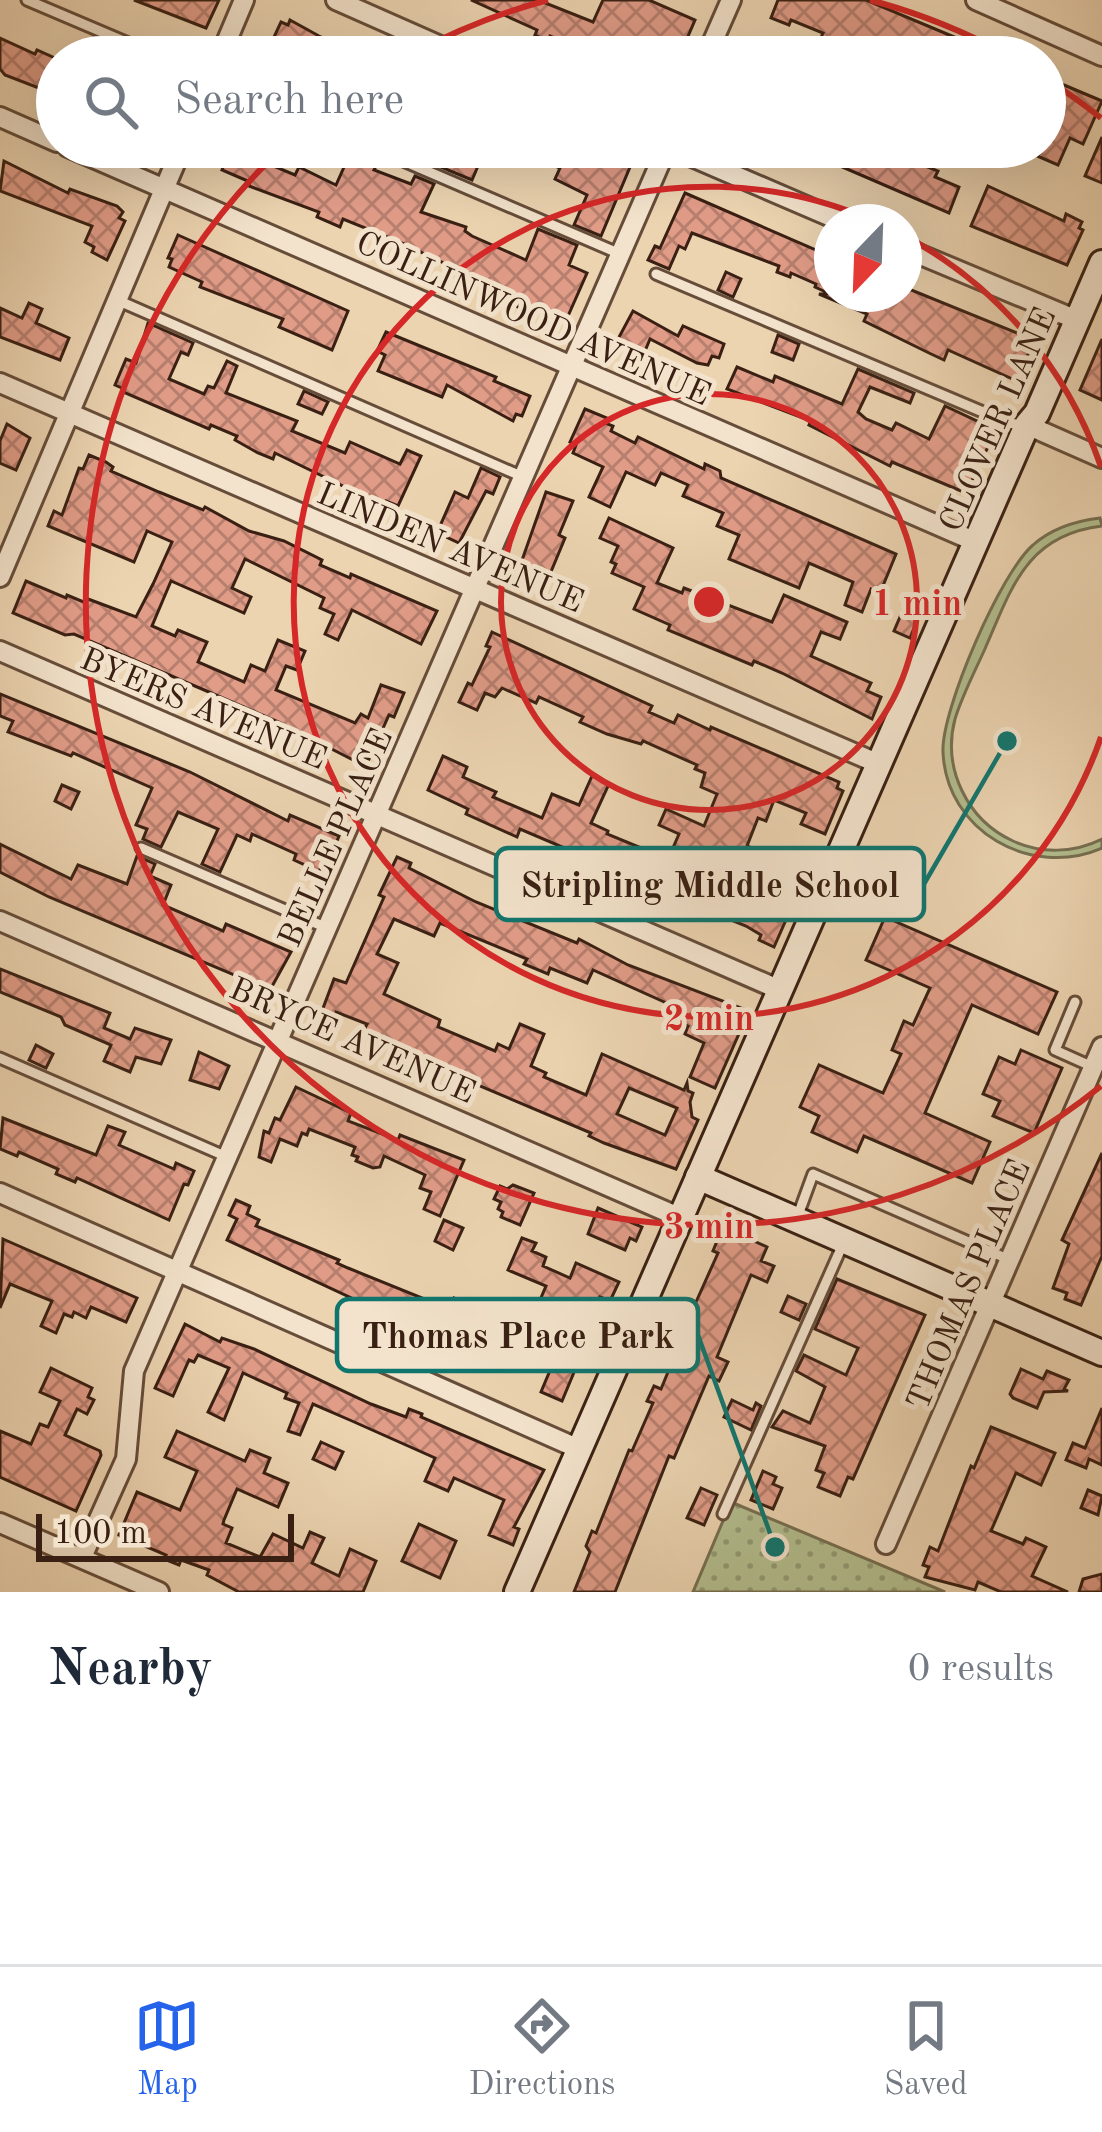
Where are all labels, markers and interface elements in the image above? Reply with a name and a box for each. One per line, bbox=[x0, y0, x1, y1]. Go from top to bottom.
search box bbox=[36, 36, 1066, 168]
icon: search bbox=[78, 69, 144, 135]
text: Search here bbox=[174, 79, 404, 124]
north arrow bbox=[814, 204, 922, 312]
street label: COLLINWOOD AVENUE bbox=[350, 227, 715, 413]
street label: CLOVER LANE bbox=[935, 303, 1063, 537]
street label: LINDEN AVENUE bbox=[312, 478, 588, 620]
centre of rings bbox=[688, 581, 730, 623]
text: 1 min bbox=[872, 588, 962, 624]
street label: BYERS AVENUE bbox=[75, 644, 330, 777]
street label: BELLE PLACE bbox=[274, 724, 400, 952]
callout: Stripling Middle School bbox=[496, 848, 924, 920]
text: Stripling Middle School bbox=[520, 870, 900, 906]
street label: BRYCE AVENUE bbox=[224, 973, 479, 1111]
text: 2 min bbox=[664, 1003, 754, 1039]
street label: THOMAS PLACE bbox=[903, 1155, 1038, 1415]
text: 3 min bbox=[664, 1211, 754, 1247]
callout: Thomas Place Park bbox=[337, 1299, 698, 1371]
text: Thomas Place Park bbox=[361, 1321, 675, 1357]
scale bar bbox=[36, 1508, 294, 1561]
text: 100 m bbox=[54, 1518, 147, 1551]
text: Nearby bbox=[48, 1645, 213, 1696]
text: 0 results bbox=[908, 1650, 1054, 1689]
tab: Map bbox=[134, 1993, 200, 2106]
tab: Directions bbox=[469, 1993, 615, 2106]
tab: Saved bbox=[884, 1993, 968, 2106]

